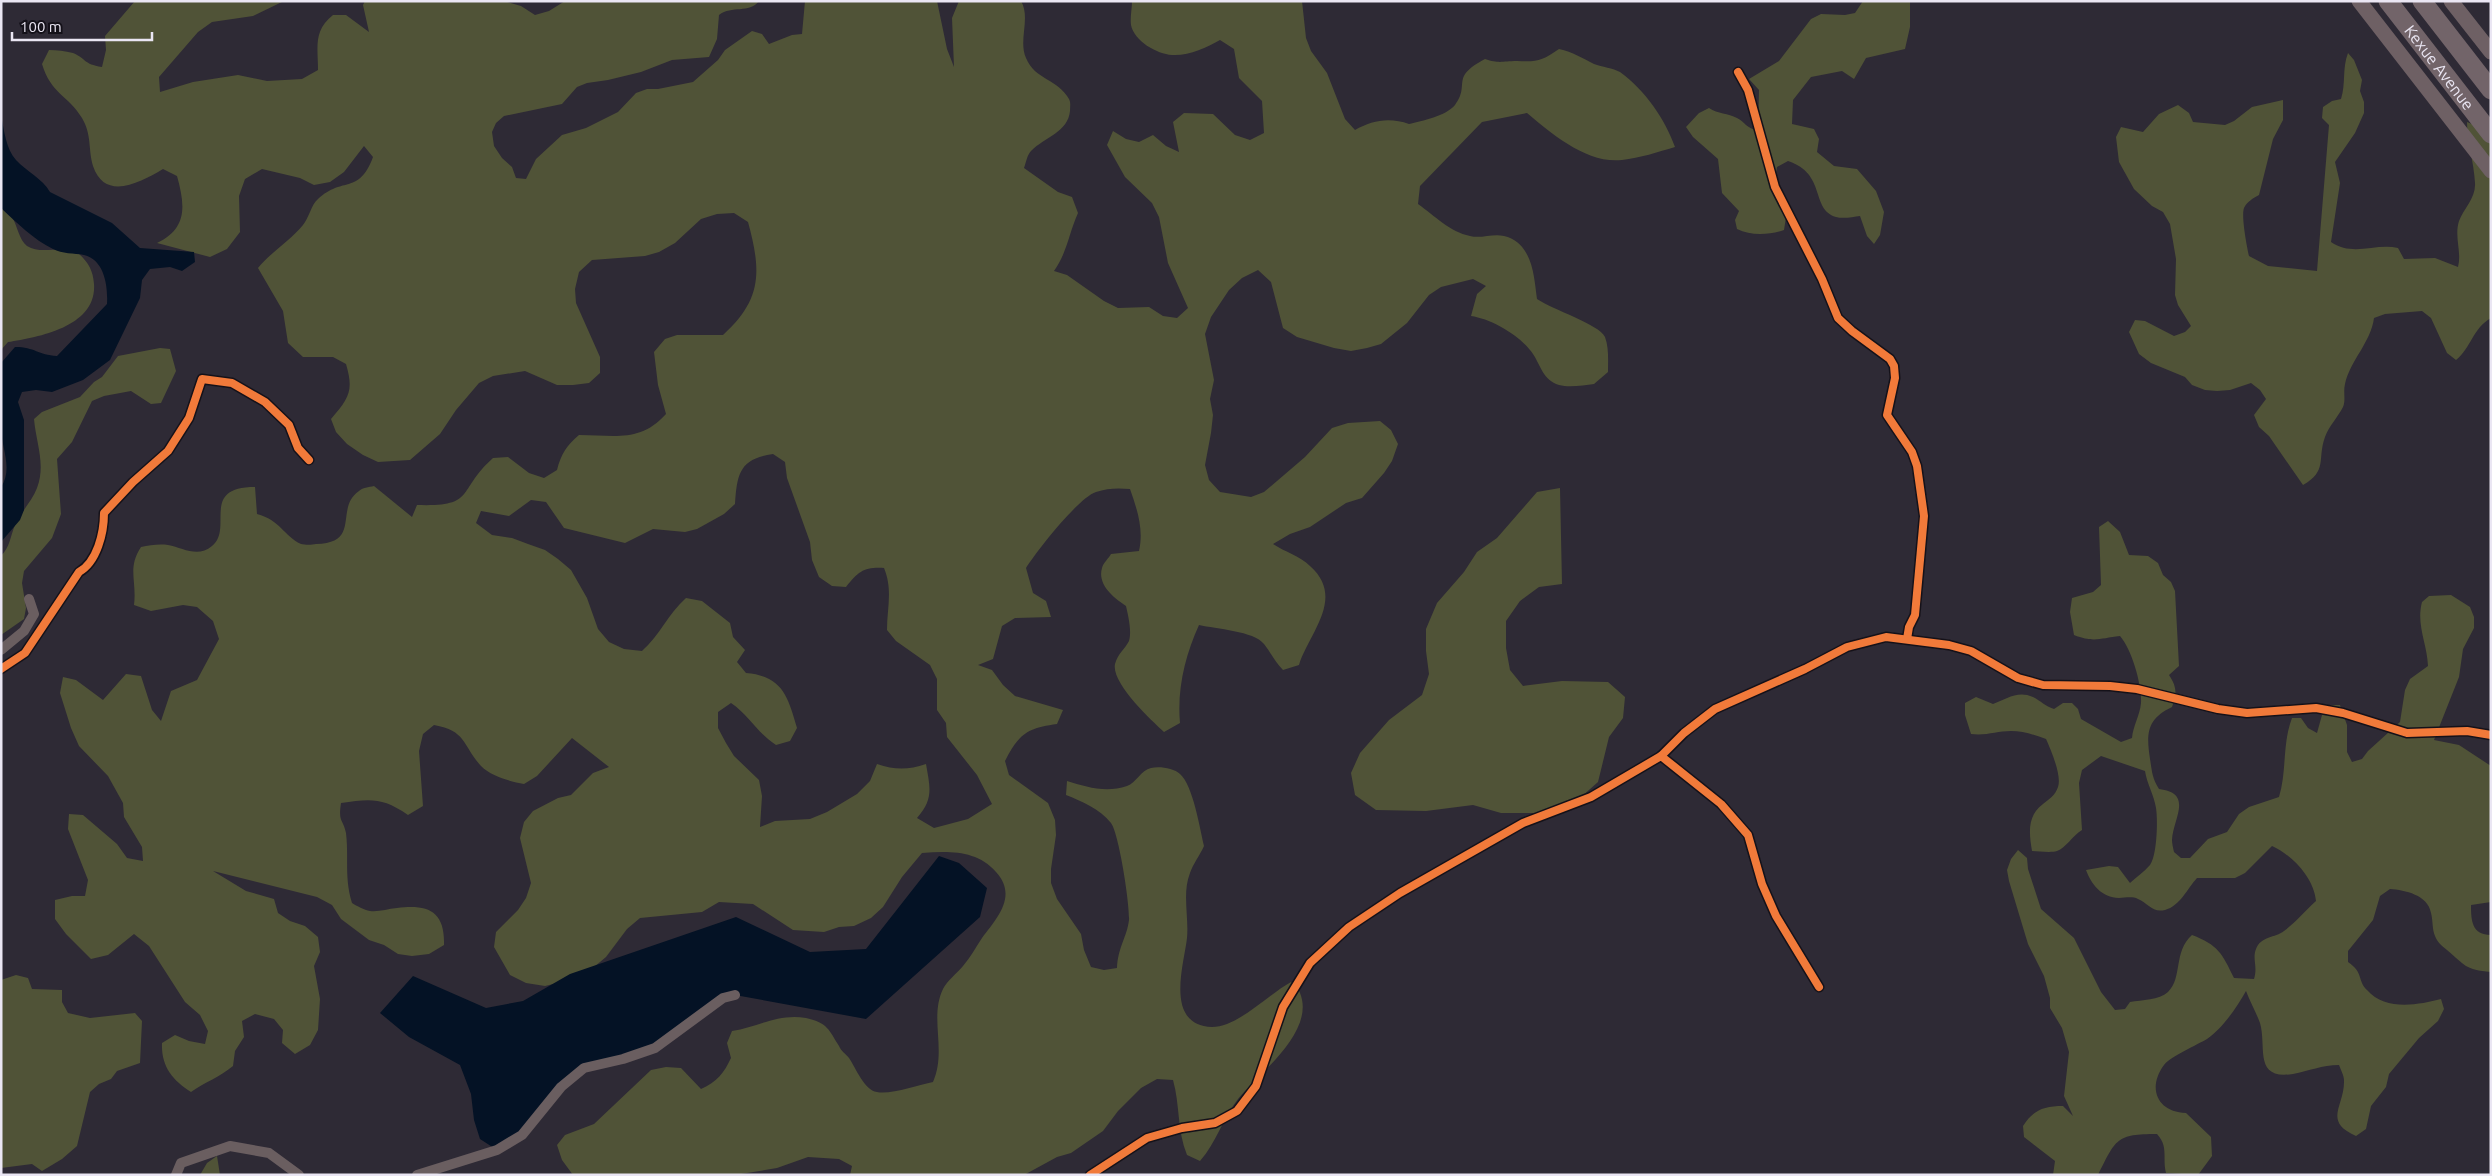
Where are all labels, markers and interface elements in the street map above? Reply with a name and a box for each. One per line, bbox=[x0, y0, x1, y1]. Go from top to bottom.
scale bar bbox=[12, 10, 152, 42]
text: 100 m bbox=[20, 18, 62, 35]
street label: Kexue Avenue bbox=[2401, 22, 2478, 113]

